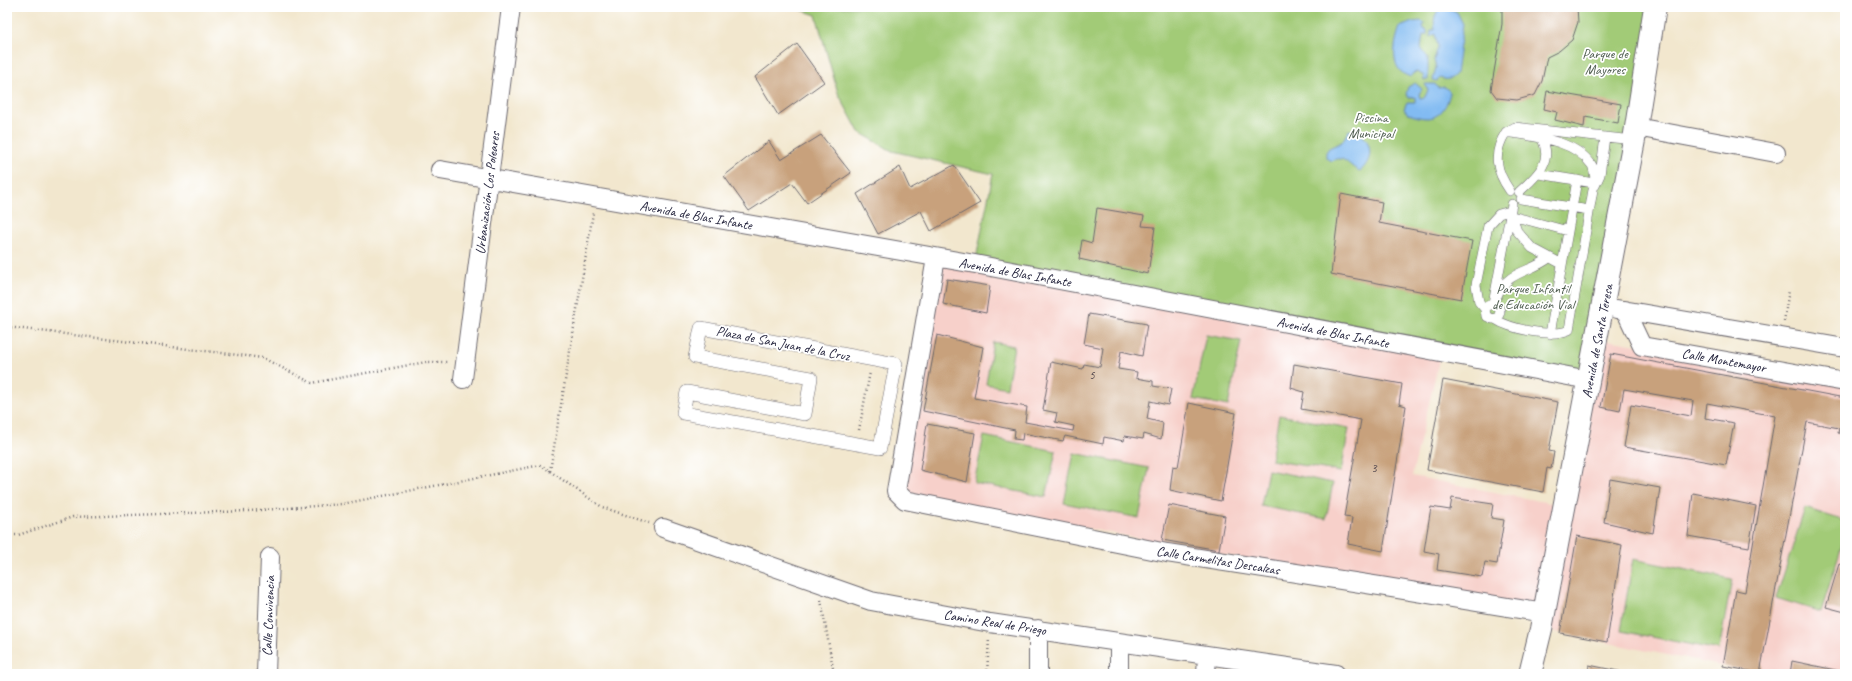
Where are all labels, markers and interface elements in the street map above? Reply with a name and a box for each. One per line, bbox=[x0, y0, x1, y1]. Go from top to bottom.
park label: Parque de Mayores bbox=[1582, 45, 1629, 78]
park label: Piscina Municipal bbox=[1348, 109, 1396, 142]
street label: Urbanización Los Poleares bbox=[472, 130, 504, 255]
street label: Avenida de Blas Infante bbox=[638, 197, 755, 234]
street label: Avenida de Blas Infante bbox=[957, 254, 1074, 291]
park label: Parque Infantil de Educación Vial bbox=[1492, 280, 1577, 313]
street label: Avenida de Santa Teresa bbox=[1578, 282, 1617, 399]
street label: Avenida de Blas Infante bbox=[1276, 313, 1392, 352]
street label: Plaza de San Juan de la Cruz bbox=[715, 322, 853, 365]
street label: Calle Montemayor bbox=[1681, 345, 1769, 377]
house number: 5 bbox=[1089, 367, 1095, 383]
house number: 3 bbox=[1371, 460, 1378, 476]
street label: Calle Carmelitas Descalzas bbox=[1155, 542, 1282, 579]
street label: Calle Convivencia bbox=[259, 575, 278, 656]
street label: Camino Real de Priego bbox=[943, 606, 1048, 639]

